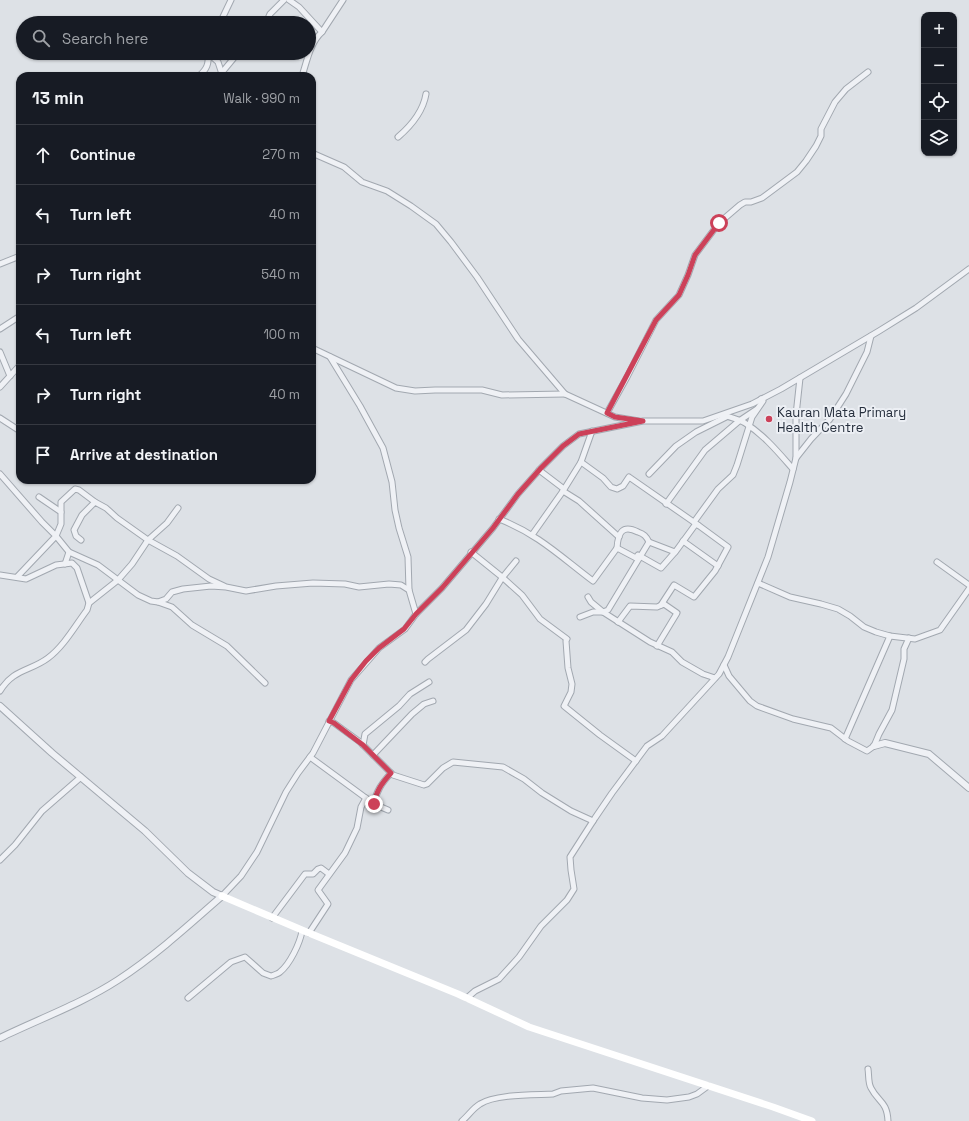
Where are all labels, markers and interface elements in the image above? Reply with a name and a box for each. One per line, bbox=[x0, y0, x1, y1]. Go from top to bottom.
map controls bbox=[921, 12, 957, 156]
button: + bbox=[921, 12, 957, 48]
search box bbox=[16, 16, 316, 60]
icon: search bbox=[30, 27, 52, 49]
text: Search here bbox=[62, 29, 148, 48]
button: − bbox=[921, 48, 957, 84]
button: locate bbox=[921, 84, 957, 120]
text: 13 min bbox=[32, 87, 84, 109]
text: Walk · 990 m bbox=[223, 90, 300, 107]
button: layers bbox=[921, 120, 957, 156]
icon: ahead bbox=[32, 144, 54, 166]
text: Continue bbox=[70, 145, 136, 164]
text: 270 m bbox=[262, 146, 300, 163]
icon: left bbox=[32, 204, 54, 226]
text: Turn left bbox=[70, 205, 132, 224]
text: 40 m bbox=[269, 206, 300, 223]
route start bbox=[710, 214, 728, 232]
icon: right bbox=[32, 264, 54, 286]
text: Turn right bbox=[70, 265, 141, 284]
text: 540 m bbox=[261, 266, 300, 283]
icon: left bbox=[32, 324, 54, 346]
text: Turn left bbox=[70, 325, 132, 344]
text: 100 m bbox=[263, 326, 300, 343]
icon: right bbox=[32, 384, 54, 406]
text: Turn right bbox=[70, 385, 141, 404]
text: 40 m bbox=[269, 386, 300, 403]
place label: Kauran Mata Primary Health Centre bbox=[777, 404, 906, 436]
marker: Kauran Mata Primary Health Centre bbox=[764, 414, 774, 424]
icon: arrive bbox=[32, 444, 54, 466]
text: Arrive at destination bbox=[70, 445, 218, 464]
route end bbox=[365, 795, 383, 813]

